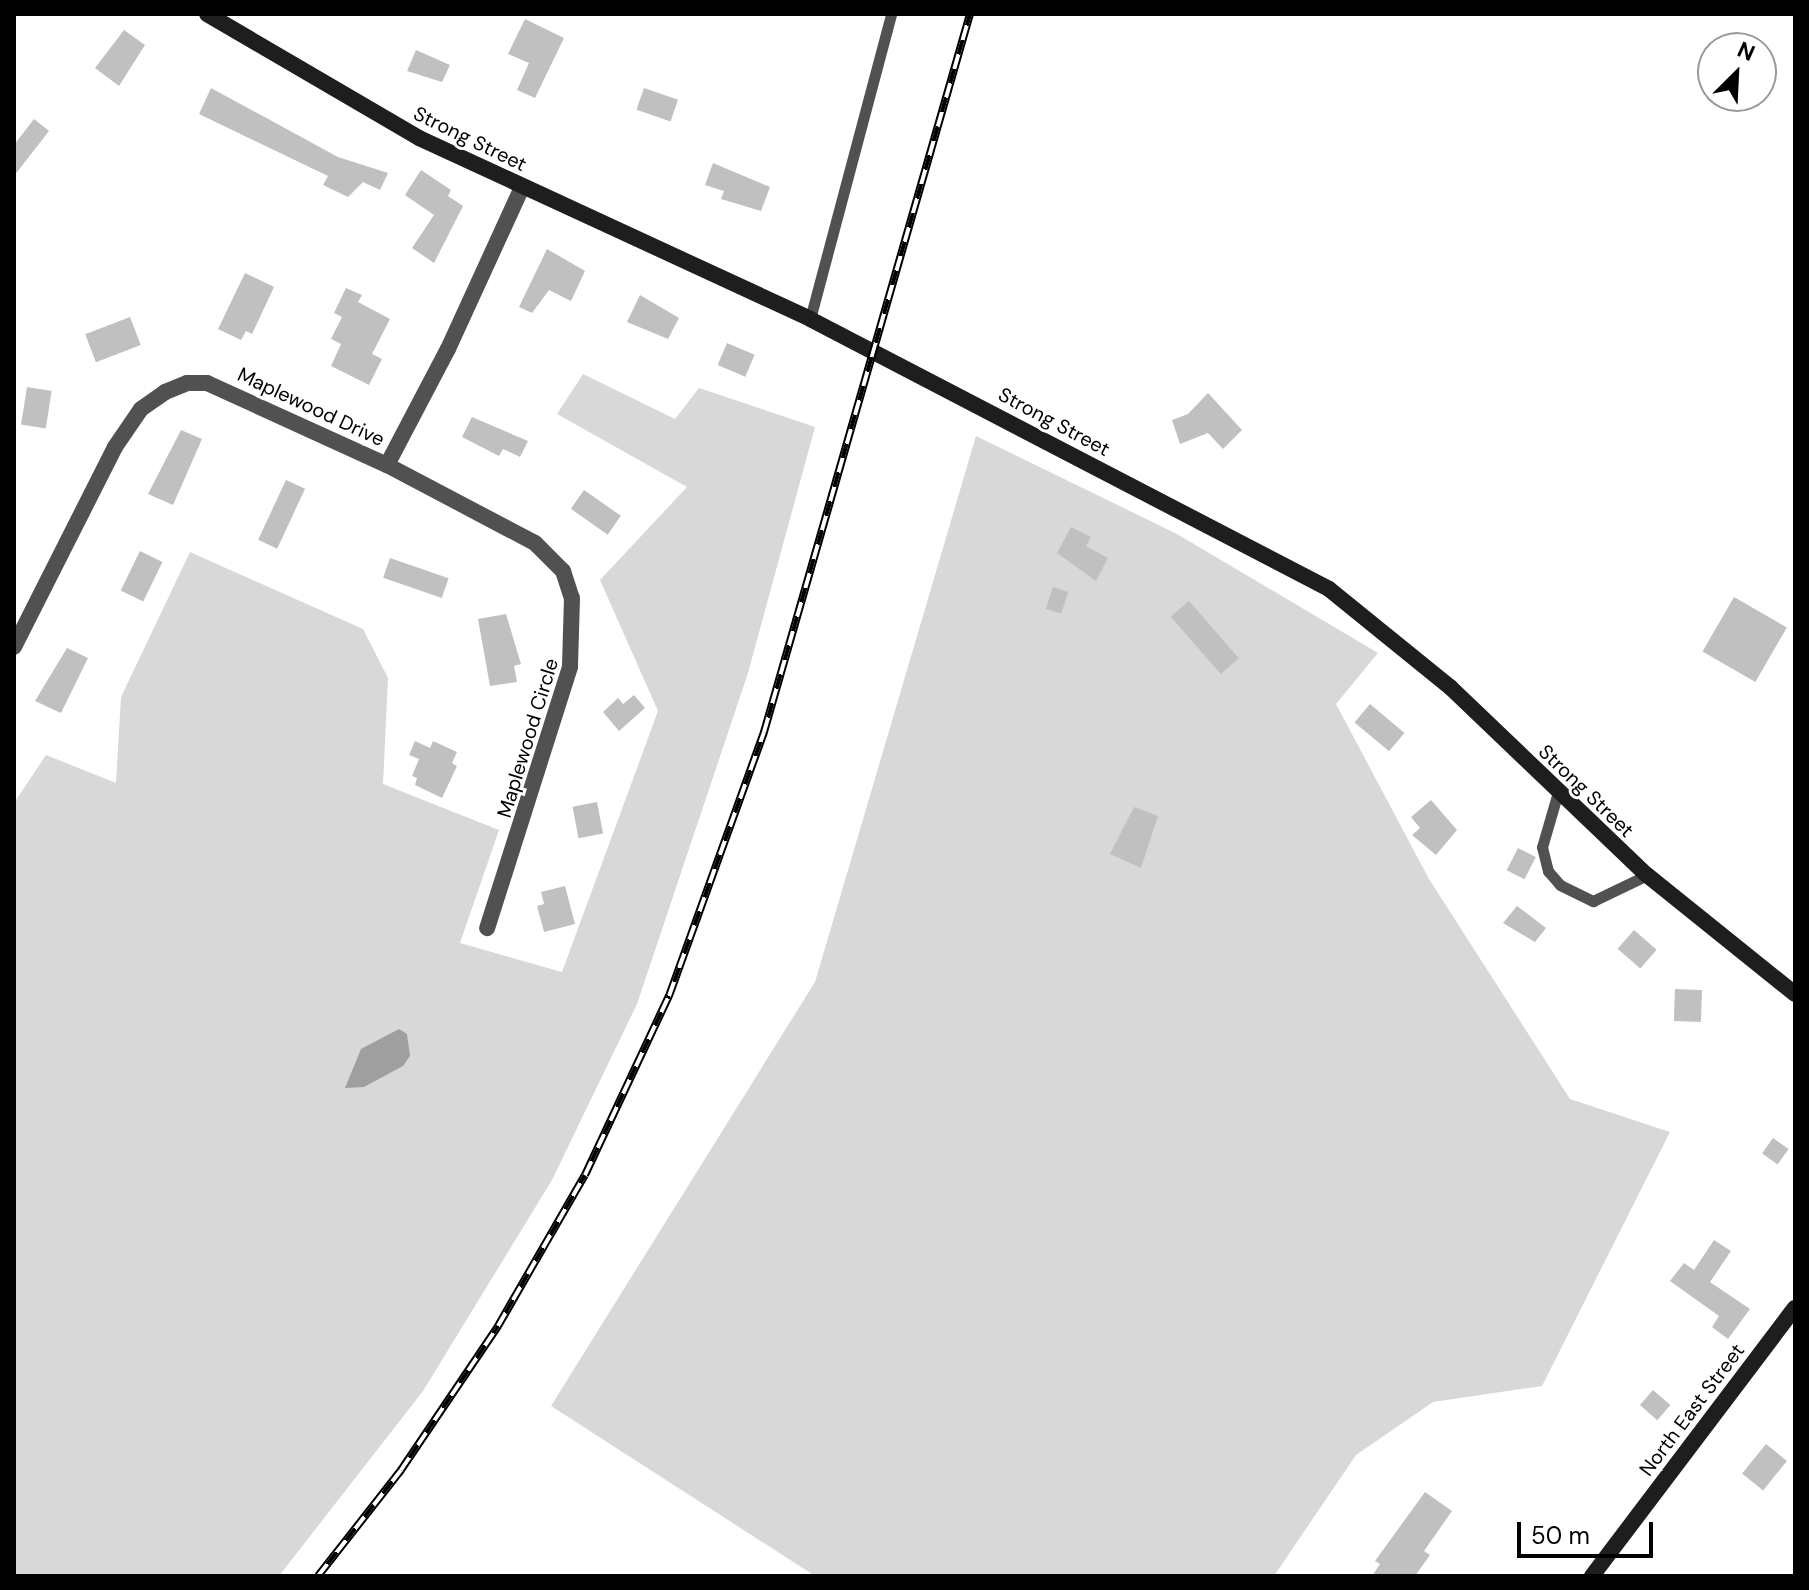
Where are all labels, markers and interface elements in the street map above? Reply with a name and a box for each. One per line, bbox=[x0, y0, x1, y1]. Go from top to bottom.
north arrow bbox=[1697, 32, 1777, 112]
text: N bbox=[1733, 35, 1759, 68]
street label: Strong Street bbox=[409, 101, 531, 177]
street label: Maplewood Drive bbox=[234, 362, 388, 452]
street label: Strong Street bbox=[994, 383, 1114, 461]
street label: Maplewood Circle bbox=[492, 655, 564, 821]
street label: Strong Street bbox=[1533, 740, 1639, 842]
street label: North East Street bbox=[1634, 1339, 1750, 1481]
scale bar bbox=[1521, 1506, 1657, 1556]
text: 50 m bbox=[1531, 1520, 1590, 1551]

